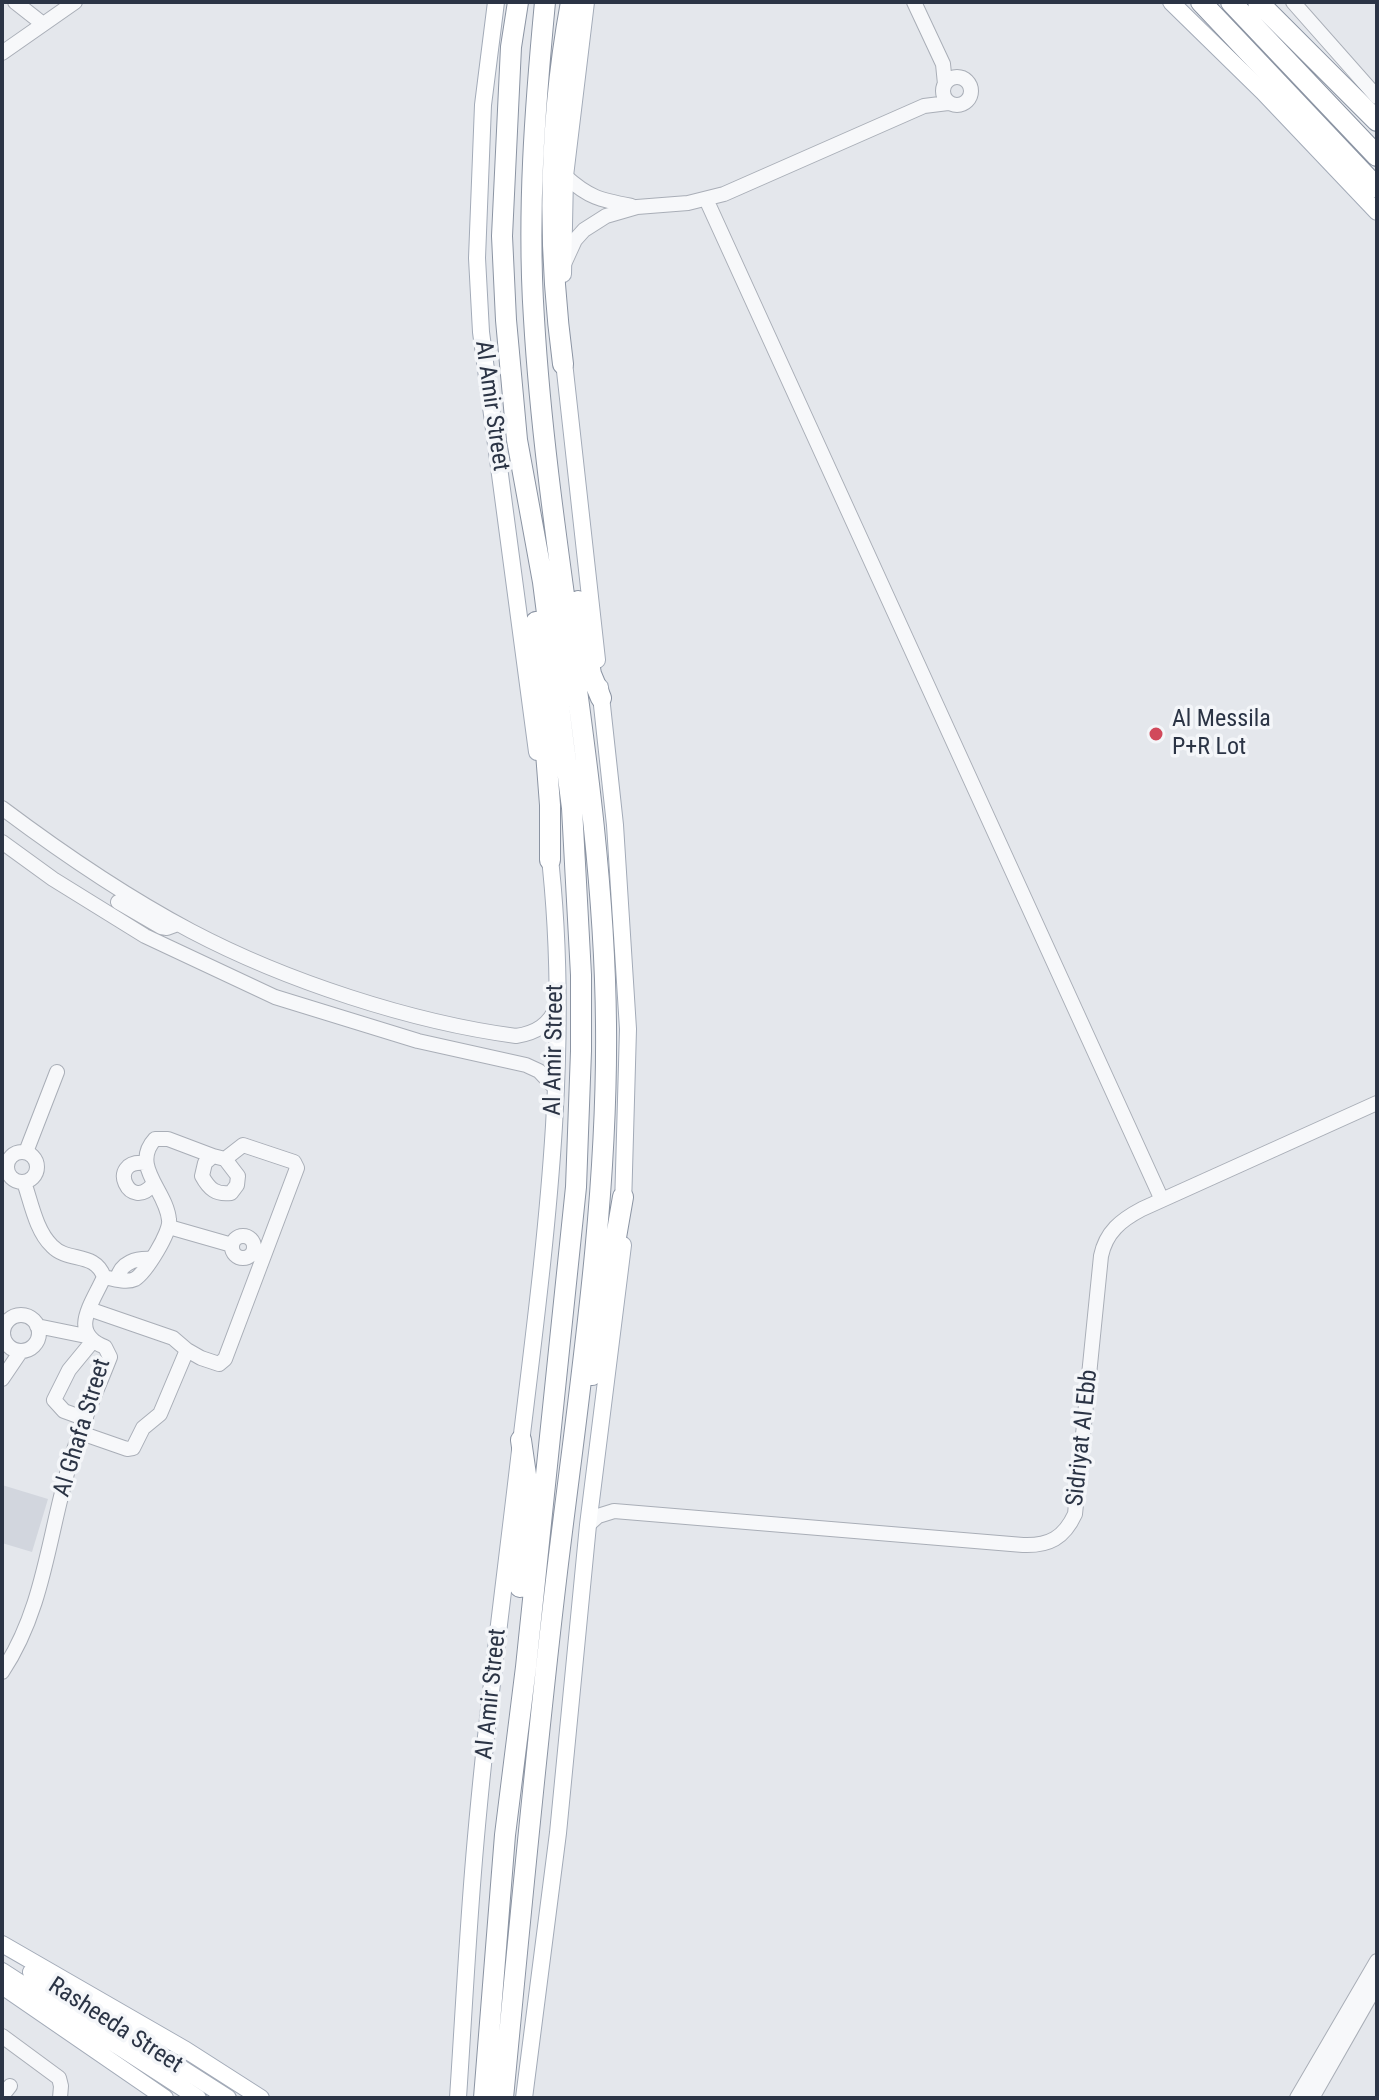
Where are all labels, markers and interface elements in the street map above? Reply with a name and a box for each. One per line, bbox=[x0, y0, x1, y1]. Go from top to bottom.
street label: Al Amir Street bbox=[468, 339, 514, 473]
place label: Al Messila P+R Lot bbox=[1172, 706, 1271, 762]
marker: Al Messila P+R Lot bbox=[1147, 725, 1165, 743]
street label: Al Amir Street bbox=[539, 984, 571, 1116]
street label: Al Ghafa Street bbox=[48, 1355, 118, 1501]
street label: Sidriyat Al Ebb bbox=[1062, 1368, 1104, 1508]
street label: Al Amir Street bbox=[471, 1627, 513, 1761]
street label: Rasheeda Street bbox=[42, 1972, 188, 2080]

